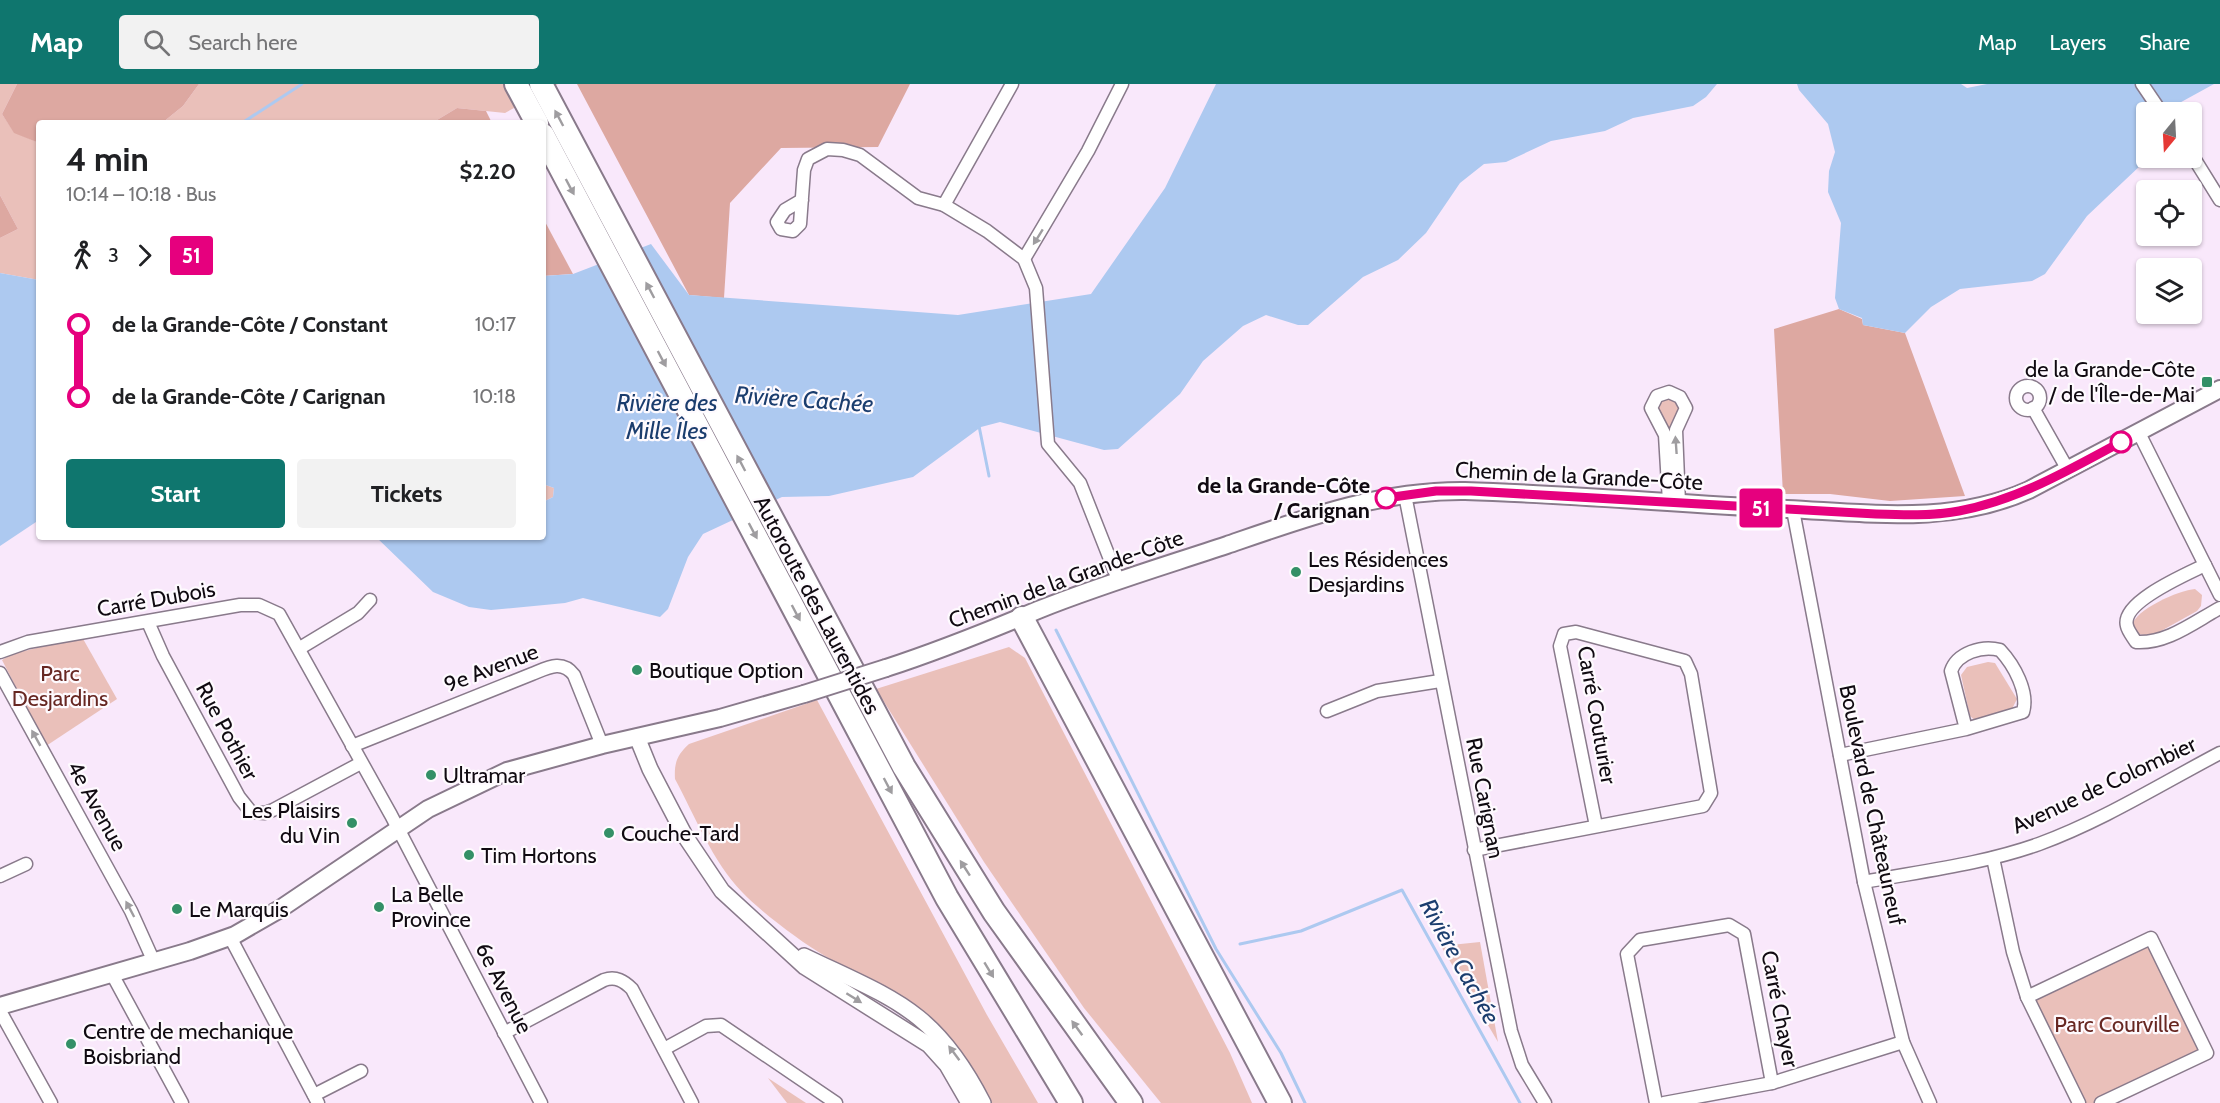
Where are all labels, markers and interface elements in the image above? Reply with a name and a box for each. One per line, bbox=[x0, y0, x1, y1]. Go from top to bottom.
search box bbox=[119, 15, 539, 69]
text: Map bbox=[30, 25, 83, 59]
icon: search bbox=[140, 26, 173, 59]
text: Search here bbox=[188, 29, 297, 56]
text: Map bbox=[1978, 30, 2017, 55]
text: Layers bbox=[2050, 30, 2106, 55]
text: Share bbox=[2139, 30, 2190, 55]
north arrow bbox=[2136, 102, 2202, 168]
map controls bbox=[2136, 102, 2202, 324]
one-way arrow bbox=[554, 109, 564, 126]
text: 4 min bbox=[66, 139, 149, 179]
text: $2.20 bbox=[460, 158, 516, 185]
one-way arrow bbox=[565, 178, 575, 195]
button: locate bbox=[2136, 180, 2202, 246]
text: 10:14 – 10:18 · Bus bbox=[66, 182, 216, 206]
one-way arrow bbox=[1032, 229, 1043, 245]
icon: walk bbox=[66, 239, 99, 272]
icon: forward bbox=[128, 239, 161, 272]
text: 3 bbox=[108, 243, 119, 267]
text: 51 bbox=[182, 243, 201, 268]
button: layers bbox=[2136, 258, 2202, 324]
one-way arrow bbox=[645, 281, 655, 298]
text: de la Grande-Côte / Constant bbox=[112, 311, 388, 338]
text: 10:17 bbox=[475, 312, 516, 336]
one-way arrow bbox=[657, 351, 667, 368]
place label: de la Grande-Côte / de l'Île-de-Mai bbox=[2025, 356, 2195, 408]
marker: de la Grande-Côte / de l'Île-de-Mai bbox=[2200, 375, 2214, 389]
water label: Rivière Cachée bbox=[734, 380, 874, 418]
text: de la Grande-Côte / Carignan bbox=[112, 383, 386, 410]
text: 10:18 bbox=[473, 384, 516, 408]
water label: Rivière des Mille Îles bbox=[616, 388, 718, 445]
unlabelled marker bbox=[2110, 431, 2132, 453]
one-way arrow bbox=[1672, 435, 1681, 454]
one-way arrow bbox=[736, 454, 746, 471]
street label: Chemin de la Grande-Côte bbox=[1454, 456, 1704, 496]
button: Start bbox=[66, 459, 285, 528]
button: Tickets bbox=[297, 459, 516, 528]
place label: de la Grande-Côte / Carignan bbox=[1197, 472, 1370, 524]
marker: de la Grande-Côte / Carignan bbox=[1375, 487, 1397, 509]
line badge: 51 bbox=[1734, 488, 1788, 528]
street label: Autoroute des Laurentides bbox=[748, 491, 886, 719]
text: 51 bbox=[1751, 496, 1771, 521]
one-way arrow bbox=[748, 523, 758, 540]
street label: Chemin de la Grande-Côte bbox=[945, 524, 1187, 634]
place label: Les Résidences Desjardins bbox=[1308, 546, 1448, 598]
marker: Les Résidences Desjardins bbox=[1289, 565, 1303, 579]
street label: Carré Dubois bbox=[95, 575, 217, 623]
one-way arrow bbox=[791, 605, 801, 622]
street label: 9e Avenue bbox=[440, 638, 542, 698]
street label: Carré Couturier bbox=[1572, 644, 1622, 786]
place label: Boutique Option bbox=[649, 657, 803, 684]
park label: Parc Desjardins bbox=[12, 660, 108, 712]
marker: Boutique Option bbox=[630, 663, 644, 677]
street label: Rue Pothier bbox=[190, 677, 264, 785]
street label: Boulevard de Châteauneuf bbox=[1833, 682, 1911, 928]
one-way arrow bbox=[31, 729, 41, 746]
street label: Avenue de Colombier bbox=[2008, 730, 2200, 840]
street label: Rue Carignan bbox=[1460, 735, 1510, 861]
street label: 4e Avenue bbox=[61, 756, 133, 856]
place label: Ultramar bbox=[443, 762, 525, 789]
marker: Ultramar bbox=[424, 768, 438, 782]
one-way arrow bbox=[883, 777, 893, 794]
place label: Les Plaisirs du Vin bbox=[241, 797, 340, 849]
marker: Les Plaisirs du Vin bbox=[345, 816, 359, 830]
place label: Couche-Tard bbox=[621, 820, 739, 847]
marker: Couche-Tard bbox=[602, 826, 616, 840]
place label: Tim Hortons bbox=[481, 842, 597, 869]
marker: Tim Hortons bbox=[462, 848, 476, 862]
one-way arrow bbox=[960, 860, 971, 876]
place label: La Belle Province bbox=[391, 881, 471, 933]
water label: Rivière Cachée bbox=[1414, 893, 1506, 1029]
place label: Le Marquis bbox=[189, 896, 289, 923]
one-way arrow bbox=[125, 900, 135, 917]
marker: La Belle Province bbox=[372, 900, 386, 914]
marker: Le Marquis bbox=[170, 902, 184, 916]
street label: 6e Avenue bbox=[470, 938, 538, 1038]
street label: Carré Chayer bbox=[1755, 948, 1805, 1070]
one-way arrow bbox=[984, 962, 995, 978]
one-way arrow bbox=[846, 993, 862, 1004]
park label: Parc Courville bbox=[2054, 1011, 2180, 1038]
place label: Centre de mechanique Boisbriand bbox=[83, 1018, 293, 1070]
one-way arrow bbox=[1071, 1021, 1083, 1037]
marker: Centre de mechanique Boisbriand bbox=[64, 1037, 78, 1051]
one-way arrow bbox=[948, 1045, 960, 1060]

